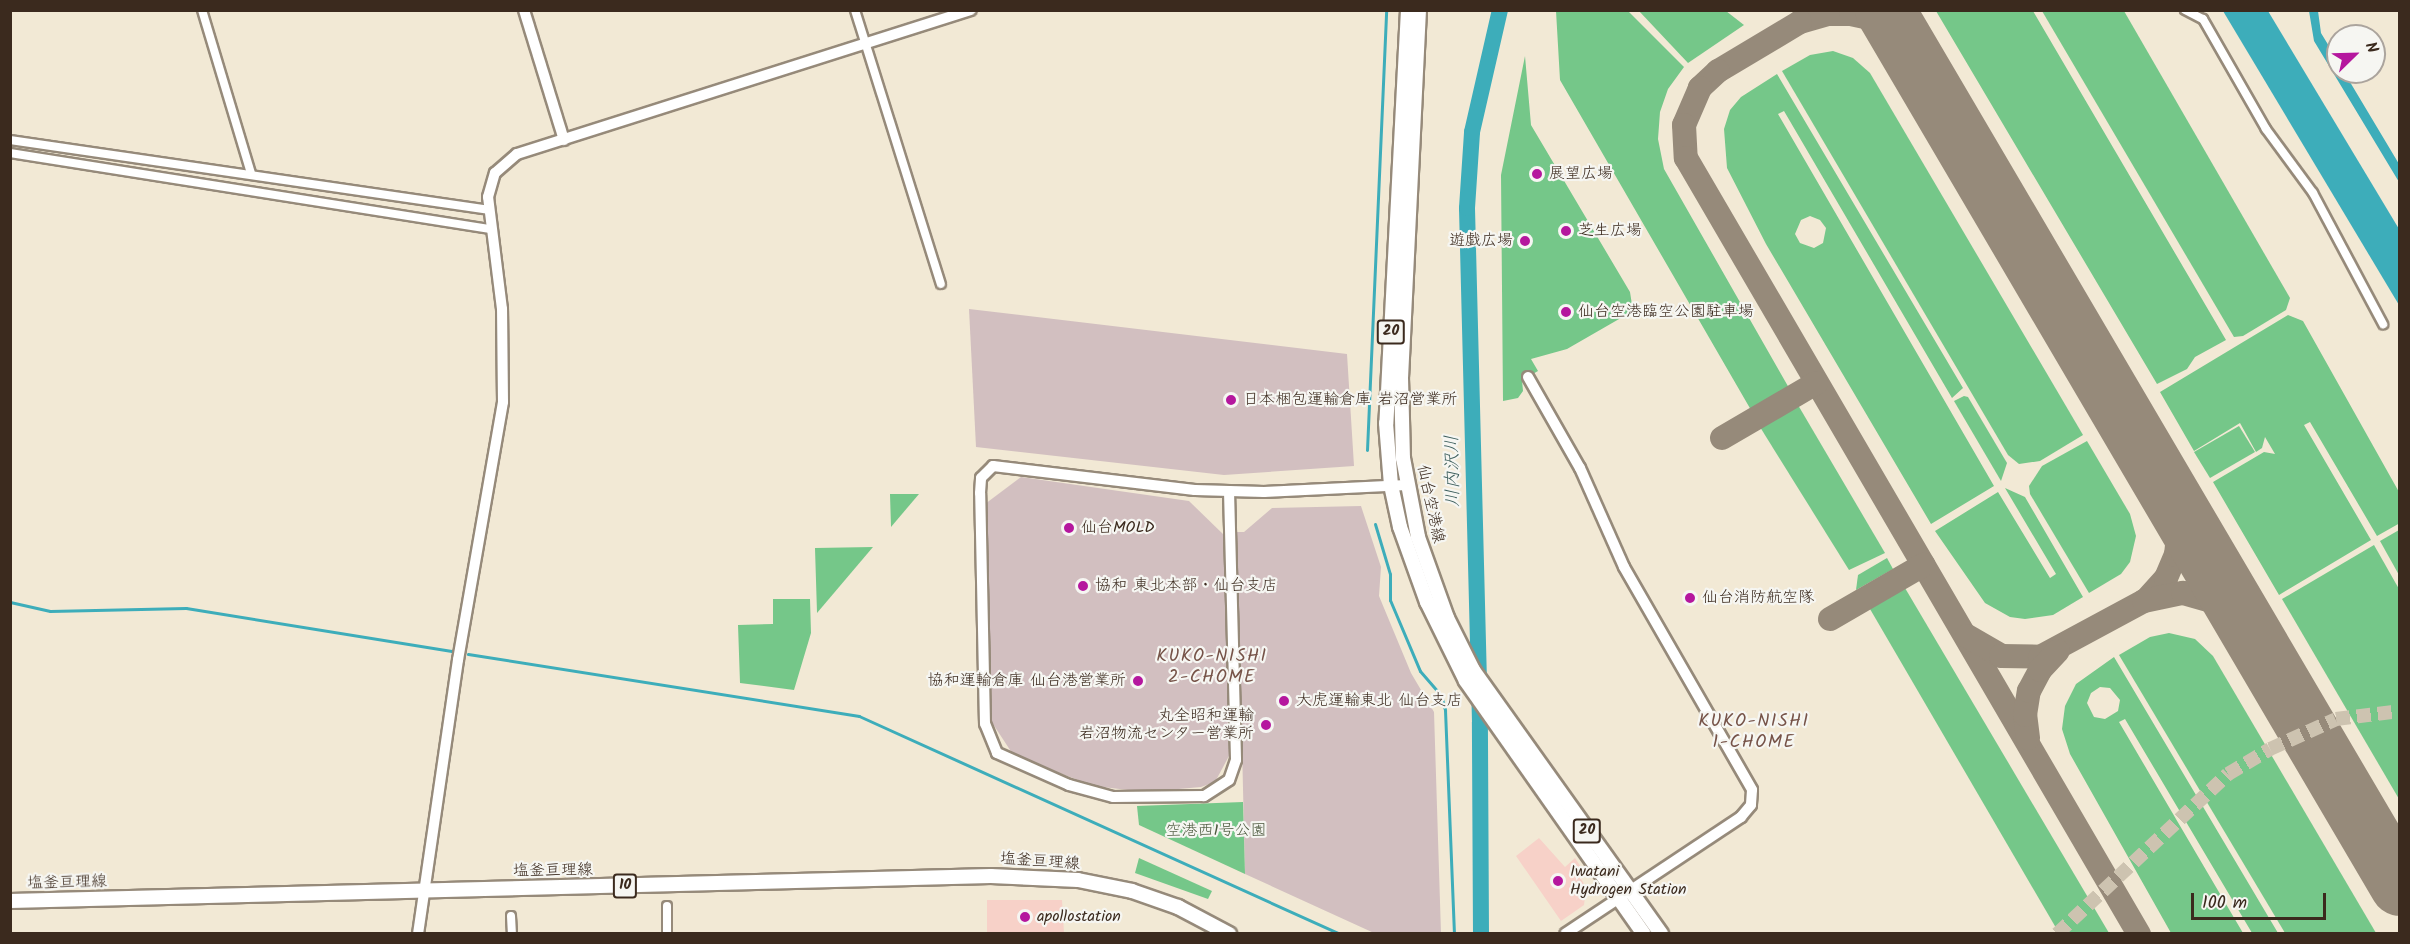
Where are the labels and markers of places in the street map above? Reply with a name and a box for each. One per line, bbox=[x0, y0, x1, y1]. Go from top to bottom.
place label: 展望広場 bbox=[1549, 164, 1613, 184]
marker: 展望広場 bbox=[1530, 167, 1544, 181]
place label: 芝生広場 bbox=[1578, 221, 1642, 241]
marker: 芝生広場 bbox=[1559, 224, 1573, 238]
place label: 遊戯広場 bbox=[1449, 231, 1513, 251]
marker: 遊戯広場 bbox=[1518, 234, 1532, 248]
place label: 仙台空港臨空公園駐車場 bbox=[1578, 302, 1754, 322]
marker: 仙台空港臨空公園駐車場 bbox=[1559, 305, 1573, 319]
place label: 日本梱包運輸倉庫 岩沼営業所 bbox=[1243, 390, 1457, 410]
marker: 日本梱包運輸倉庫 岩沼営業所 bbox=[1224, 393, 1238, 407]
place label: 仙台MOLD bbox=[1081, 518, 1154, 538]
marker: 仙台MOLD bbox=[1062, 521, 1076, 535]
place label: 協和 東北本部・仙台支店 bbox=[1095, 576, 1277, 596]
marker: 協和 東北本部・仙台支店 bbox=[1076, 579, 1090, 593]
place label: 仙台消防航空隊 bbox=[1702, 588, 1814, 608]
marker: 仙台消防航空隊 bbox=[1683, 591, 1697, 605]
place label: 協和運輸倉庫 仙台港営業所 bbox=[928, 671, 1126, 691]
marker: 協和運輸倉庫 仙台港営業所 bbox=[1131, 674, 1145, 688]
place label: 大虎運輸東北 仙台支店 bbox=[1296, 691, 1462, 711]
marker: 大虎運輸東北 仙台支店 bbox=[1277, 694, 1291, 708]
place label: 丸全昭和運輸 岩沼物流センター営業所 bbox=[1078, 706, 1254, 744]
marker: 丸全昭和運輸 岩沼物流センター営業所 bbox=[1259, 718, 1273, 732]
place label: Iwatani Hydrogen Station bbox=[1570, 862, 1686, 900]
marker: Iwatani Hydrogen Station bbox=[1551, 874, 1565, 888]
place label: apollostation bbox=[1037, 907, 1121, 927]
marker: apollostation bbox=[1018, 910, 1032, 924]

